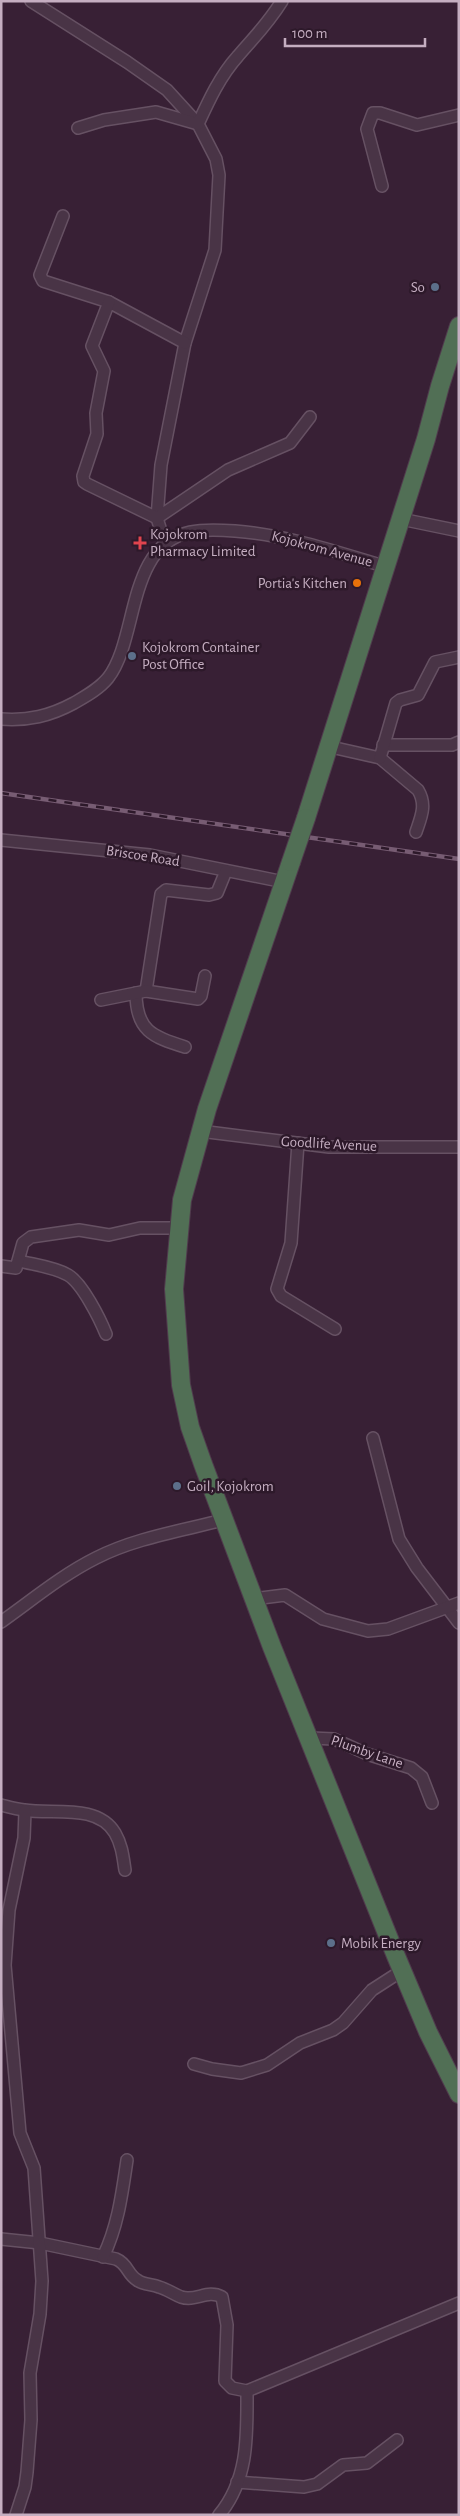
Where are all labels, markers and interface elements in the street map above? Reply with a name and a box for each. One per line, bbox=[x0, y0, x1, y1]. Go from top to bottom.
scale bar bbox=[285, 15, 425, 47]
text: 100 m bbox=[292, 26, 327, 41]
place label: So bbox=[411, 280, 425, 295]
marker: So bbox=[429, 281, 441, 293]
place label: Kojokrom Pharmacy Limited bbox=[150, 527, 256, 559]
street label: Kojokrom Avenue bbox=[270, 528, 374, 570]
marker: Kojokrom Pharmacy Limited bbox=[134, 537, 146, 549]
place label: Portia's Kitchen bbox=[258, 576, 347, 591]
marker: Portia's Kitchen bbox=[351, 577, 363, 589]
place label: Kojokrom Container Post Office bbox=[142, 640, 259, 672]
marker: Kojokrom Container Post Office bbox=[126, 650, 138, 662]
street label: Briscoe Road bbox=[105, 843, 181, 869]
street label: Goodlife Avenue bbox=[281, 1134, 377, 1154]
place label: Goil, Kojokrom bbox=[187, 1479, 274, 1494]
marker: Goil, Kojokrom bbox=[171, 1480, 183, 1492]
street label: Plumby Lane bbox=[329, 1733, 405, 1771]
place label: Mobik Energy bbox=[341, 1936, 421, 1951]
marker: Mobik Energy bbox=[325, 1937, 337, 1949]

